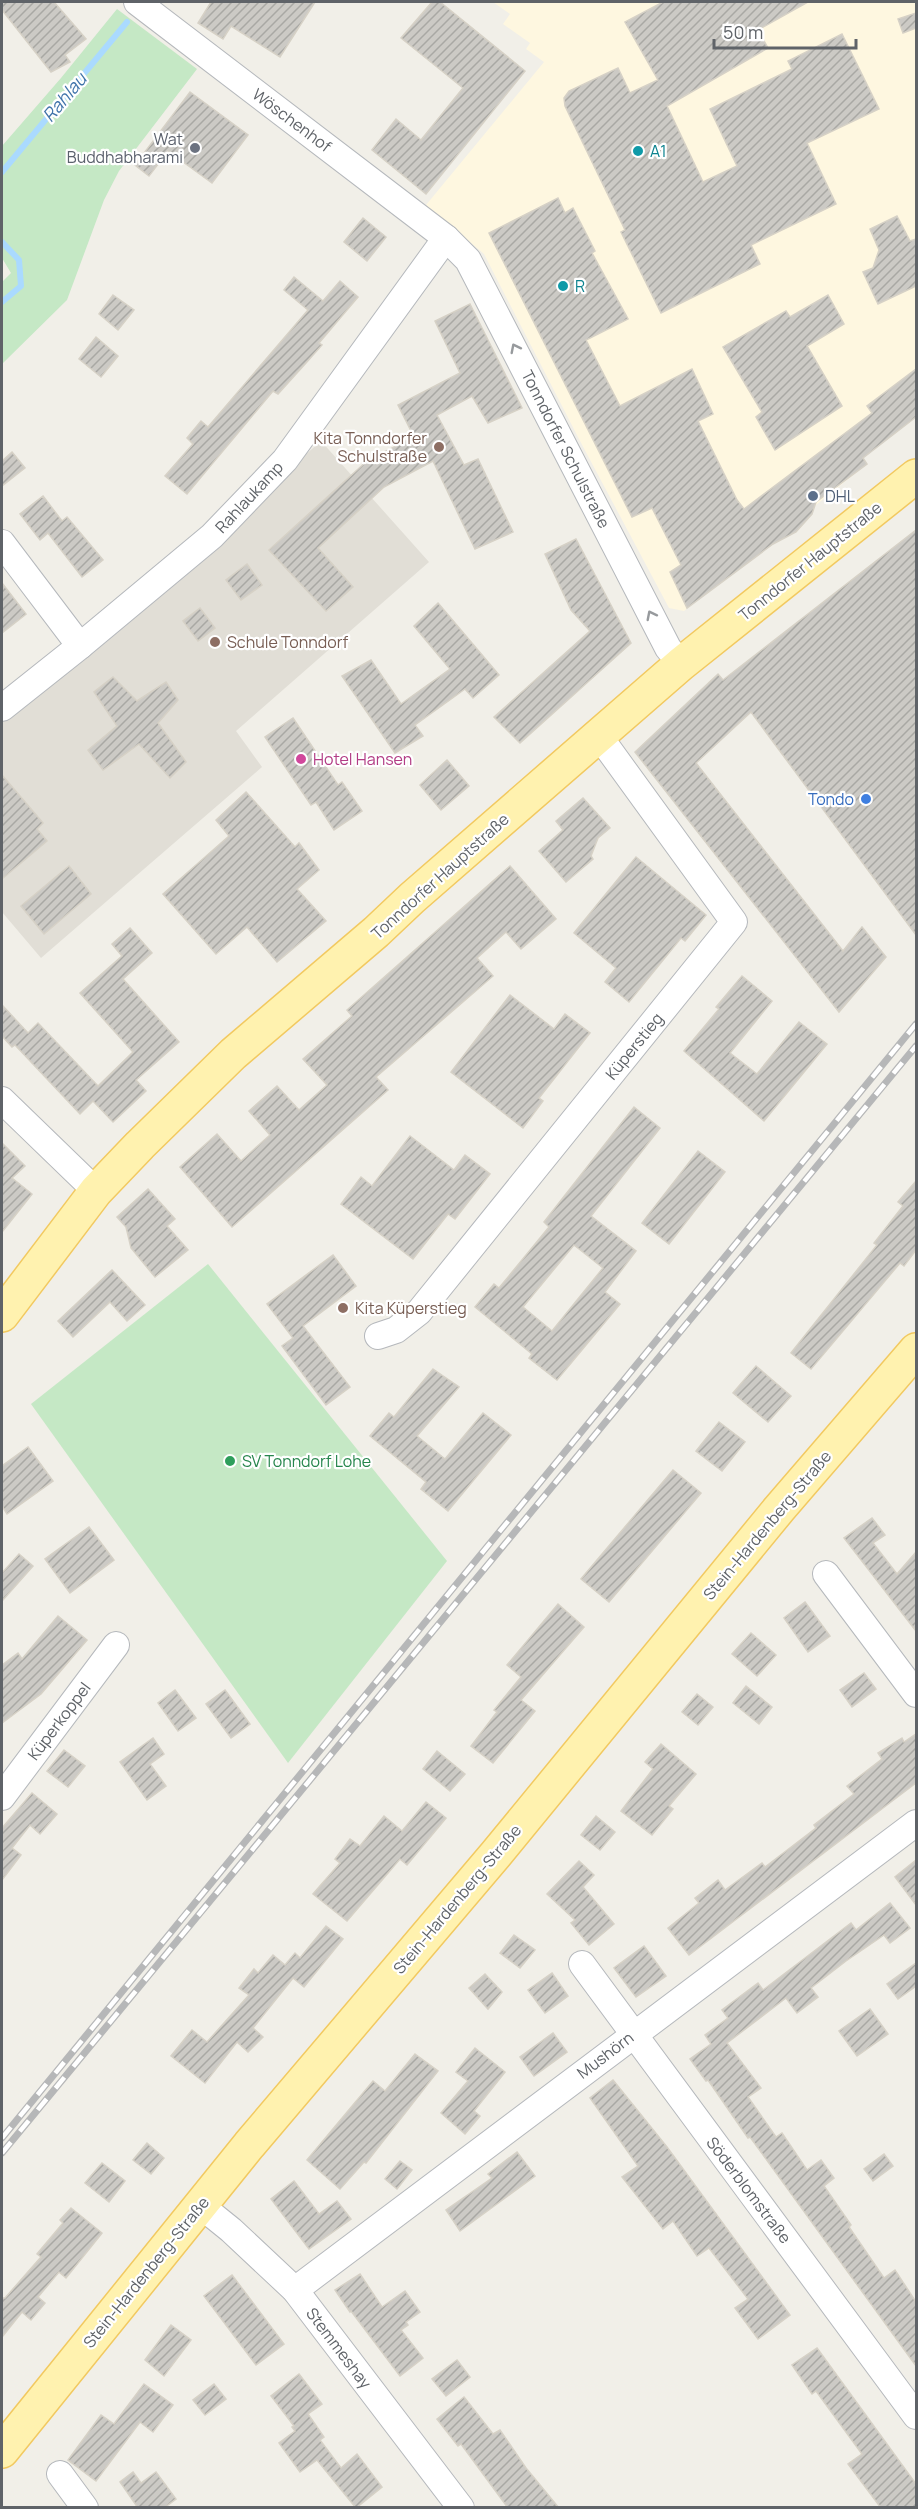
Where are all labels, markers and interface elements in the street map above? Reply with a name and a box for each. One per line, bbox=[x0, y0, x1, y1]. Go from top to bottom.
scale bar bbox=[714, 12, 856, 50]
text: 50 m bbox=[723, 20, 763, 44]
water label: Rahlau bbox=[37, 66, 92, 127]
street label: Wöschenhof bbox=[248, 83, 336, 157]
place label: Wat Buddhabharami bbox=[67, 128, 183, 168]
place label: A1 bbox=[650, 140, 666, 162]
marker: Wat Buddhabharami bbox=[188, 141, 202, 155]
marker: A1 bbox=[631, 144, 645, 158]
place label: R bbox=[575, 275, 585, 297]
marker: R bbox=[556, 279, 570, 293]
one-way arrow bbox=[510, 343, 522, 354]
street label: Tonndorfer Schulstraße bbox=[517, 366, 615, 532]
place label: Kita Tonndorfer Schulstraße bbox=[313, 427, 427, 467]
marker: Kita Tonndorfer Schulstraße bbox=[432, 440, 446, 454]
street label: Rahlaukamp bbox=[210, 456, 288, 538]
place label: DHL bbox=[825, 485, 855, 507]
marker: DHL bbox=[806, 489, 820, 503]
street label: Tonndorfer Hauptstraße bbox=[734, 496, 886, 626]
one-way arrow bbox=[647, 610, 658, 621]
place label: Schule Tonndorf bbox=[227, 631, 348, 653]
marker: Schule Tonndorf bbox=[208, 635, 222, 649]
place label: Hotel Hansen bbox=[313, 748, 412, 770]
marker: Hotel Hansen bbox=[294, 752, 308, 766]
place label: Tondo bbox=[808, 788, 854, 810]
marker: Tondo bbox=[859, 792, 873, 806]
street label: Tonndorfer Hauptstraße bbox=[366, 808, 514, 944]
street label: Küperstieg bbox=[600, 1008, 668, 1084]
place label: Kita Küperstieg bbox=[355, 1297, 467, 1319]
marker: Kita Küperstieg bbox=[336, 1301, 350, 1315]
street label: Stein-Hardenberg-Straße bbox=[698, 1446, 836, 1604]
place label: SV Tonndorf Lohe bbox=[242, 1450, 371, 1472]
marker: SV Tonndorf Lohe bbox=[223, 1454, 237, 1468]
street label: Küperkoppel bbox=[22, 1678, 96, 1764]
street label: Stein-Hardenberg-Straße bbox=[388, 1820, 526, 1978]
street label: Mushörn bbox=[572, 2026, 638, 2084]
street label: Söderblomstraße bbox=[702, 2132, 796, 2248]
street label: Stein-Hardenberg-Straße bbox=[78, 2192, 214, 2352]
street label: Stemmeshay bbox=[301, 2303, 377, 2394]

